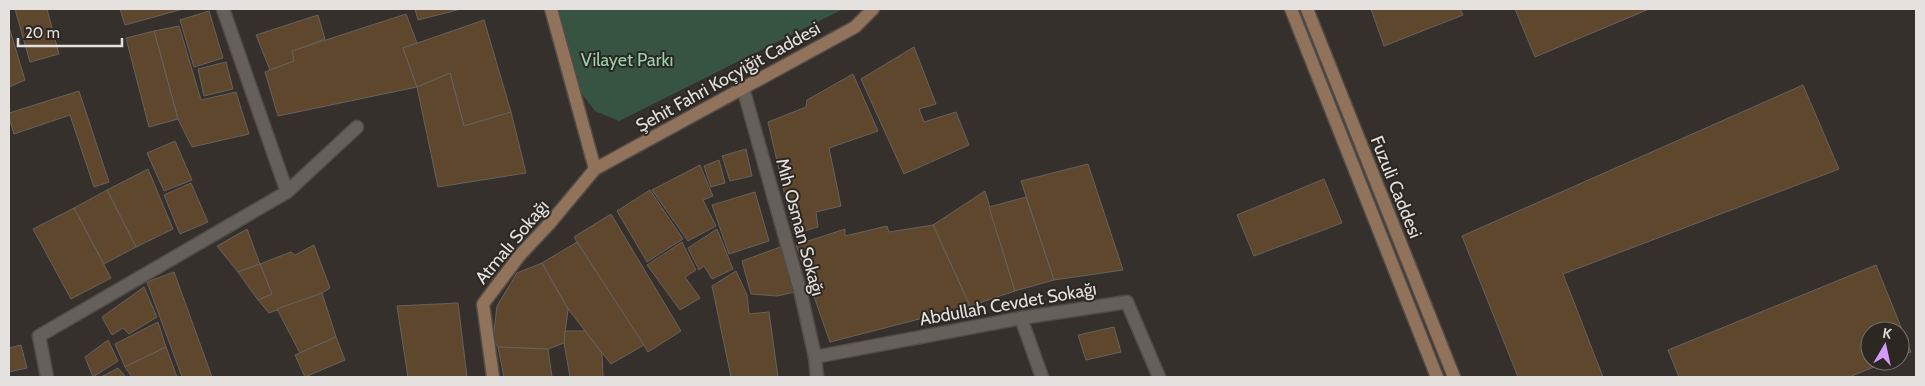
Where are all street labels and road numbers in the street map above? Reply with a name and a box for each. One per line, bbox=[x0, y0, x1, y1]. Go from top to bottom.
street label: Şehit Fahri Koçyiğit Caddesi bbox=[632, 17, 824, 137]
street label: Fuzuli Caddesi bbox=[1366, 133, 1426, 241]
street label: Mıh Osman Sokağı bbox=[771, 156, 829, 298]
street label: Atmalı Sokağı bbox=[470, 195, 554, 289]
street label: Abdullah Cevdet Sokağı bbox=[918, 278, 1098, 330]

